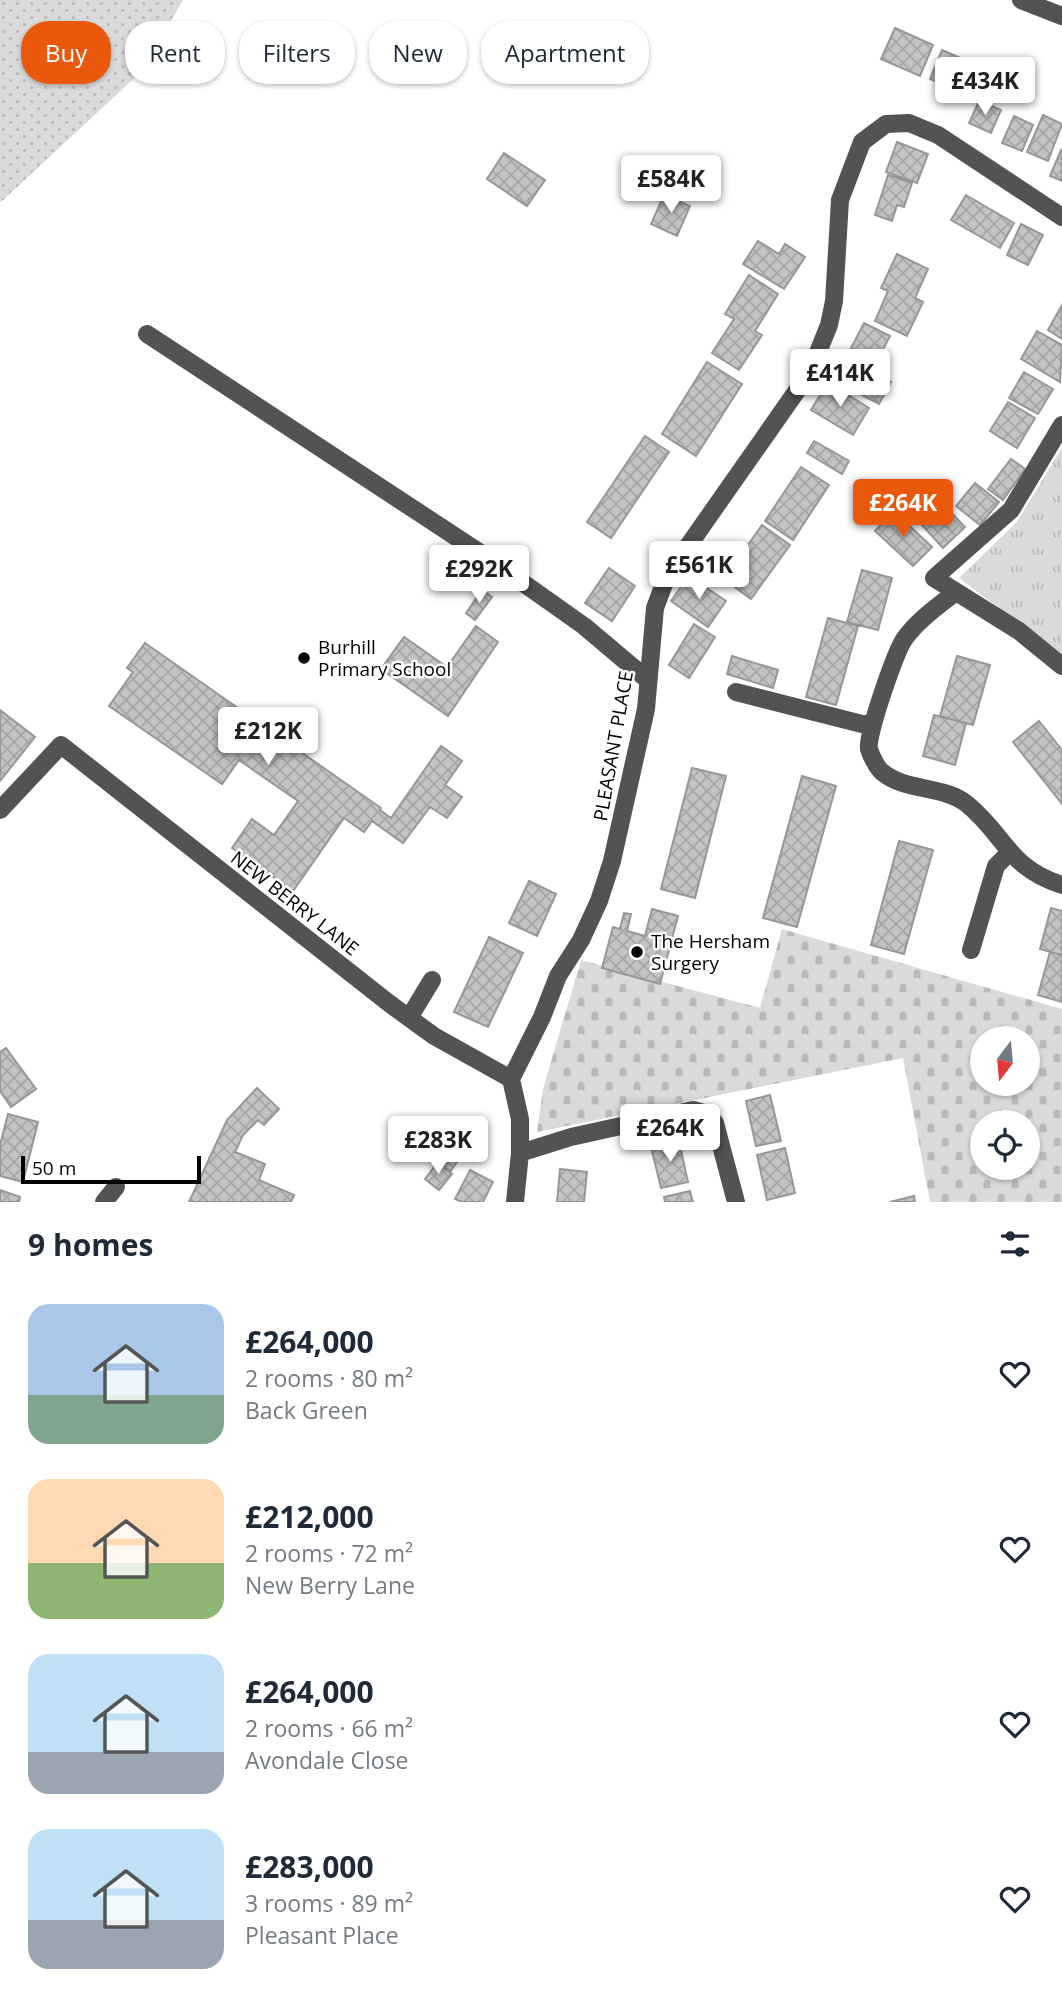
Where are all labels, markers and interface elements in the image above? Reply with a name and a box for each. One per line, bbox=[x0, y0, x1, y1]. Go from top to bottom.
chip: Buy bbox=[21, 21, 111, 84]
chip: Rent bbox=[125, 21, 225, 84]
chip: Filters bbox=[239, 21, 355, 84]
chip: New bbox=[369, 21, 467, 84]
chip: Apartment bbox=[481, 21, 649, 84]
pin: £434K bbox=[936, 58, 1034, 117]
text: £434K bbox=[951, 64, 1019, 96]
pin: £584K bbox=[622, 156, 720, 215]
text: £584K bbox=[637, 162, 705, 194]
pin: £414K bbox=[791, 350, 889, 409]
text: £414K bbox=[806, 356, 874, 388]
pin: £264K bbox=[854, 480, 952, 539]
text: £264K bbox=[869, 486, 937, 518]
pin: £561K bbox=[650, 542, 748, 601]
pin: £292K bbox=[430, 546, 528, 605]
text: £561K bbox=[665, 548, 733, 580]
text: £292K bbox=[445, 552, 513, 584]
place label: Burhill Primary School bbox=[318, 634, 451, 682]
marker: Burhill Primary School bbox=[296, 650, 312, 666]
street label: PLEASANT PLACE bbox=[587, 669, 639, 823]
pin: £212K bbox=[219, 708, 317, 767]
text: £212K bbox=[234, 714, 302, 746]
street label: NEW BERRY LANE bbox=[226, 845, 364, 961]
place label: The Hersham Surgery bbox=[651, 928, 770, 976]
marker: The Hersham Surgery bbox=[629, 944, 645, 960]
north arrow bbox=[970, 1026, 1040, 1096]
map controls bbox=[970, 1026, 1040, 1180]
pin: £264K bbox=[621, 1104, 719, 1164]
button: locate bbox=[970, 1110, 1040, 1180]
text: £264K bbox=[636, 1111, 704, 1143]
pin: £283K bbox=[389, 1116, 487, 1176]
text: £283K bbox=[404, 1123, 472, 1155]
scale bar bbox=[21, 1153, 201, 1185]
text: 50 m bbox=[32, 1155, 76, 1181]
text: 9 homes bbox=[28, 1224, 153, 1265]
icon: filters bbox=[996, 1225, 1034, 1263]
text: £264,000 bbox=[245, 1321, 374, 1362]
icon: home bbox=[84, 1332, 168, 1416]
icon: heart bbox=[996, 1355, 1034, 1393]
text: 2 rooms · 80 m² bbox=[245, 1362, 413, 1394]
text: Back Green bbox=[245, 1394, 368, 1426]
text: £212,000 bbox=[245, 1496, 374, 1537]
icon: home bbox=[84, 1507, 168, 1591]
icon: heart bbox=[996, 1530, 1034, 1568]
text: 2 rooms · 72 m² bbox=[245, 1537, 413, 1569]
text: New Berry Lane bbox=[245, 1569, 415, 1601]
text: £264,000 bbox=[245, 1671, 374, 1712]
icon: home bbox=[84, 1682, 168, 1766]
icon: heart bbox=[996, 1705, 1034, 1743]
text: 2 rooms · 66 m² bbox=[245, 1712, 413, 1744]
text: Avondale Close bbox=[245, 1744, 409, 1776]
text: £283,000 bbox=[245, 1846, 374, 1887]
icon: home bbox=[84, 1857, 168, 1941]
icon: heart bbox=[996, 1880, 1034, 1918]
text: 3 rooms · 89 m² bbox=[245, 1887, 413, 1919]
text: Pleasant Place bbox=[245, 1919, 399, 1951]

